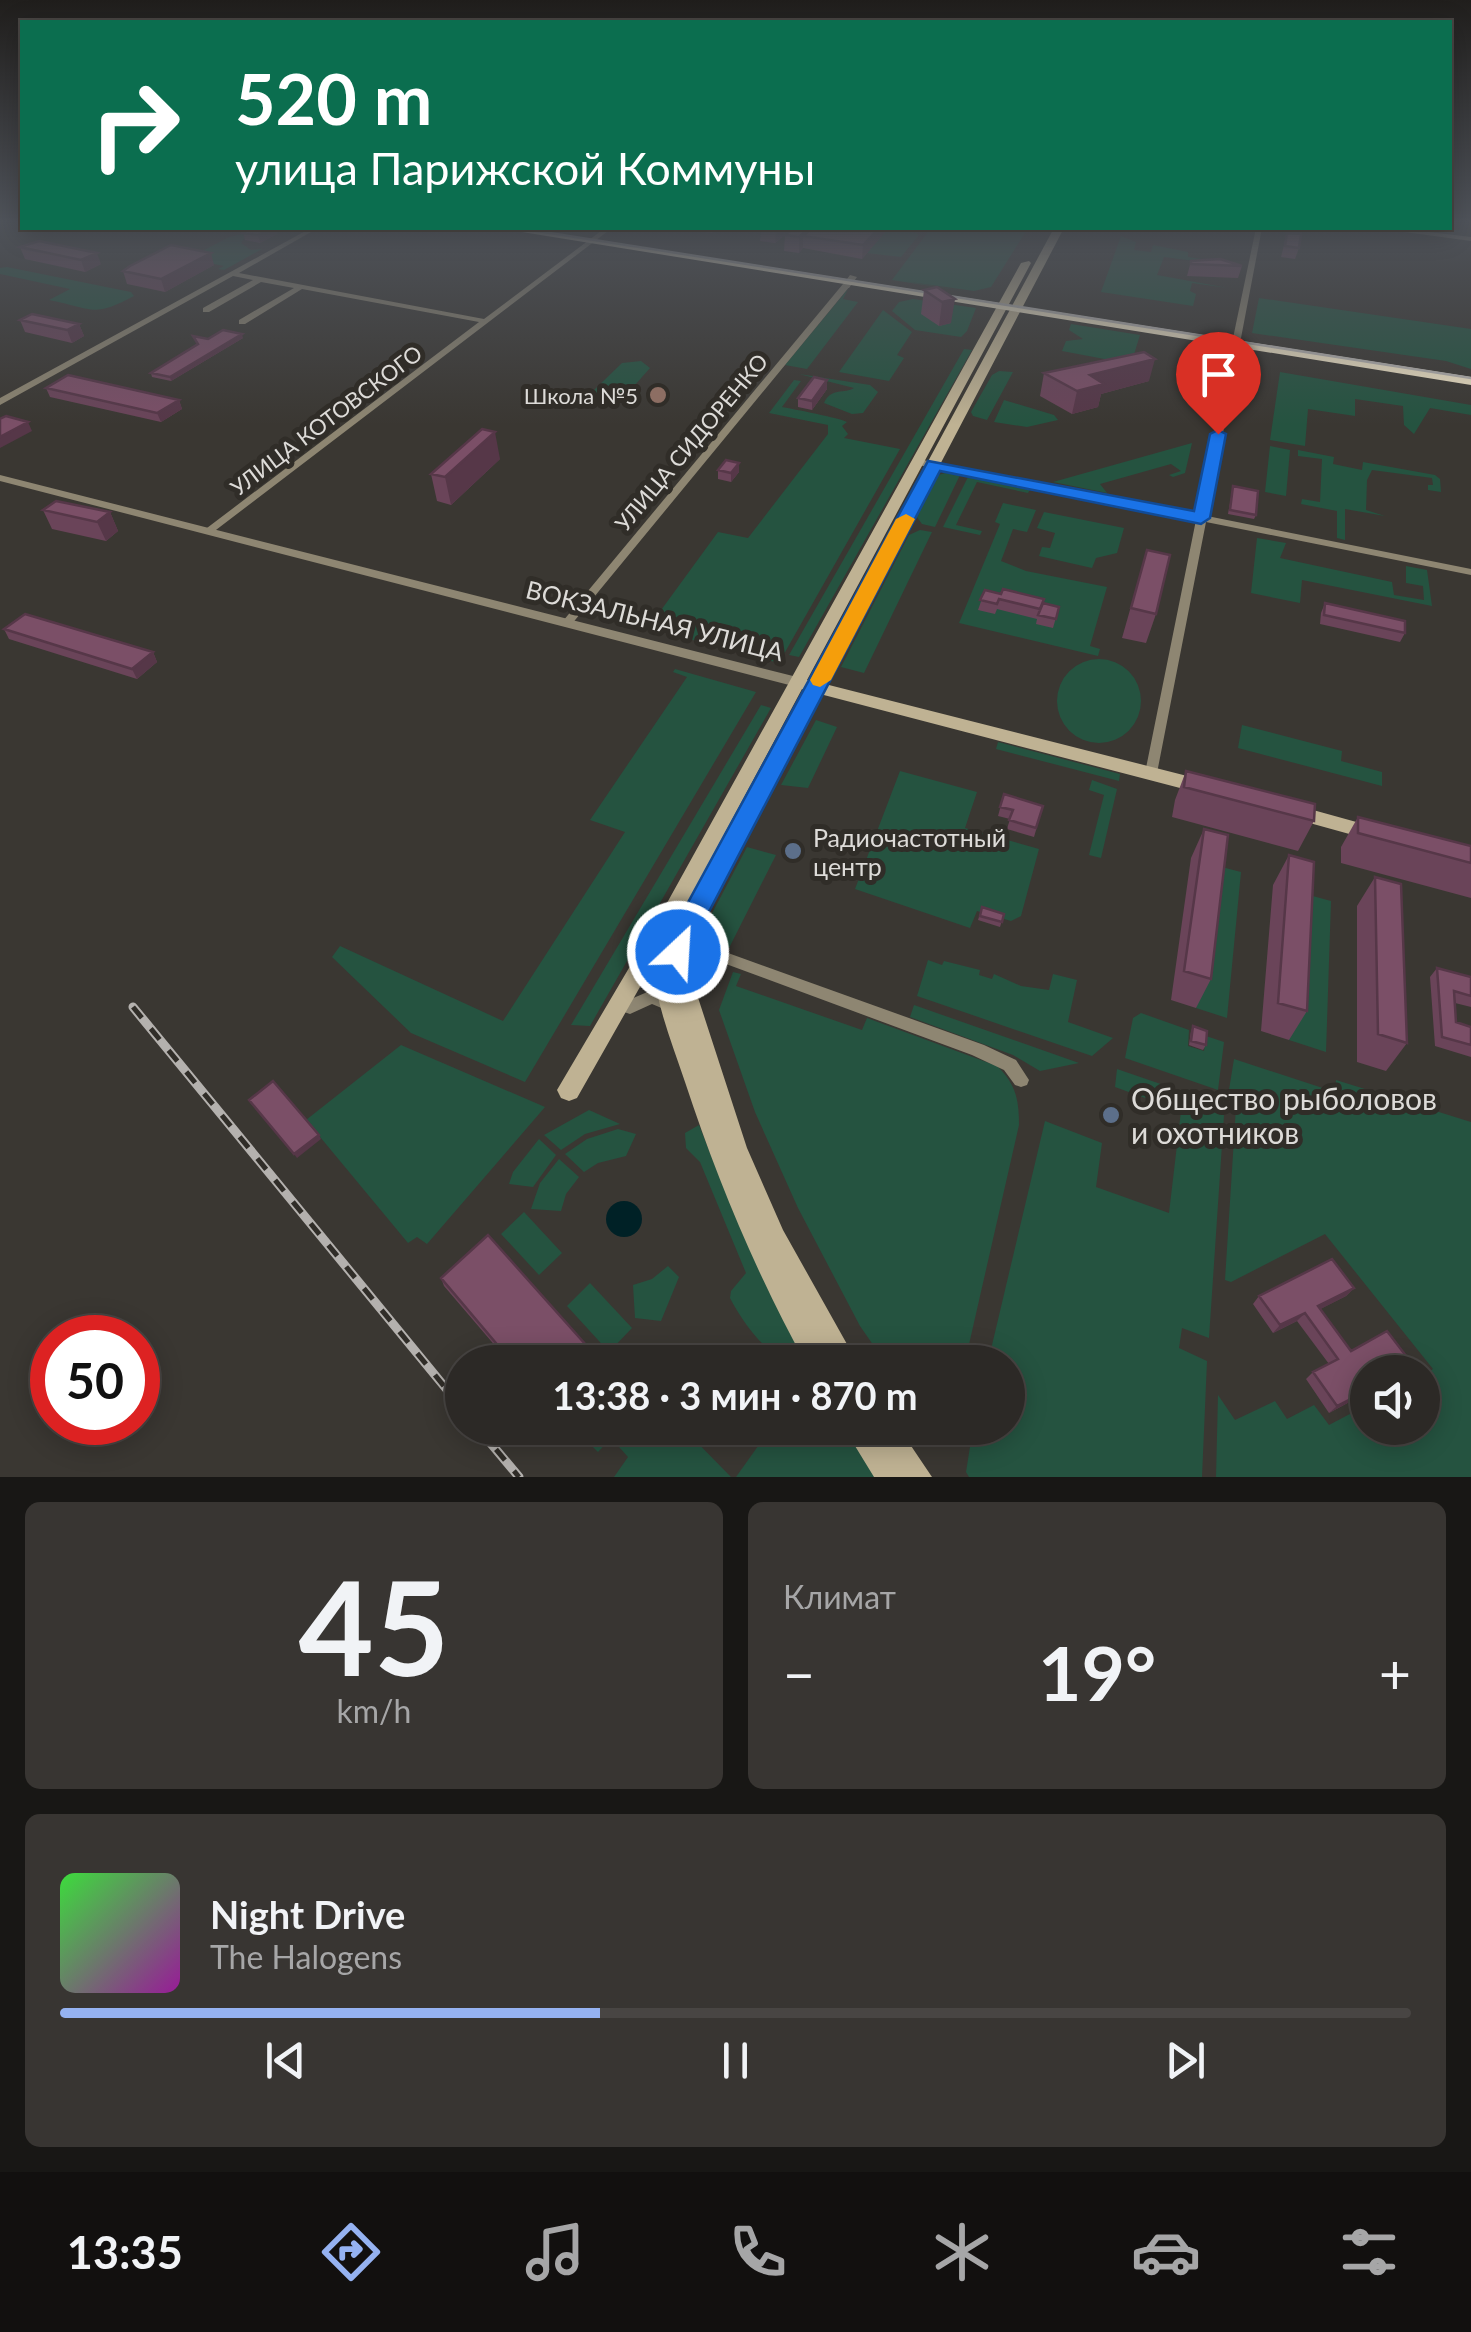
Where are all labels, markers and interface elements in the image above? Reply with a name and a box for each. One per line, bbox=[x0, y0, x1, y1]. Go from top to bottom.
text: 520 m bbox=[235, 56, 432, 140]
icon: right bbox=[70, 60, 200, 190]
text: улица Парижской Коммуны bbox=[235, 141, 815, 195]
pin bbox=[1176, 332, 1261, 435]
street label: УЛИЦА КОТОВСКОГО bbox=[225, 339, 427, 501]
icon: arrive bbox=[1191, 347, 1246, 402]
street label: УЛИЦА СИДОРЕНКО bbox=[609, 348, 773, 536]
place label: Школа №5 bbox=[524, 382, 638, 409]
marker: Школа №5 bbox=[647, 384, 669, 406]
street label: ВОКЗАЛЬНАЯ УЛИЦА bbox=[523, 573, 787, 667]
place label: Радиочастотный центр bbox=[813, 822, 1006, 881]
marker: Радиочастотный центр bbox=[782, 840, 804, 862]
position arrow bbox=[626, 900, 730, 1004]
place label: Общество рыболовов и охотников bbox=[1131, 1080, 1437, 1150]
marker: Общество рыболовов и охотников bbox=[1100, 1104, 1122, 1126]
speed limit sign: 50 bbox=[30, 1315, 160, 1445]
map controls bbox=[1350, 1355, 1440, 1445]
button: sound bbox=[1350, 1355, 1440, 1445]
text: 13:38 · 3 мин · 870 m bbox=[552, 1372, 918, 1418]
text: 45 bbox=[299, 1548, 449, 1704]
text: Климат bbox=[783, 1577, 896, 1616]
text: 19° bbox=[1038, 1627, 1156, 1717]
text: − bbox=[783, 1640, 815, 1706]
text: + bbox=[1379, 1640, 1411, 1706]
text: km/h bbox=[337, 1691, 411, 1730]
text: Night Drive bbox=[210, 1891, 405, 1937]
text: The Halogens bbox=[210, 1937, 402, 1976]
icon: previous bbox=[258, 2033, 313, 2088]
icon: pause bbox=[708, 2033, 763, 2088]
icon: next bbox=[1158, 2033, 1213, 2088]
icon: directions bbox=[316, 2217, 386, 2287]
icon: music bbox=[520, 2217, 590, 2287]
icon: phone bbox=[723, 2217, 793, 2287]
icon: climate bbox=[927, 2217, 997, 2287]
icon: car bbox=[1131, 2217, 1201, 2287]
icon: filters bbox=[1334, 2217, 1404, 2287]
text: 13:35 bbox=[67, 2225, 183, 2279]

